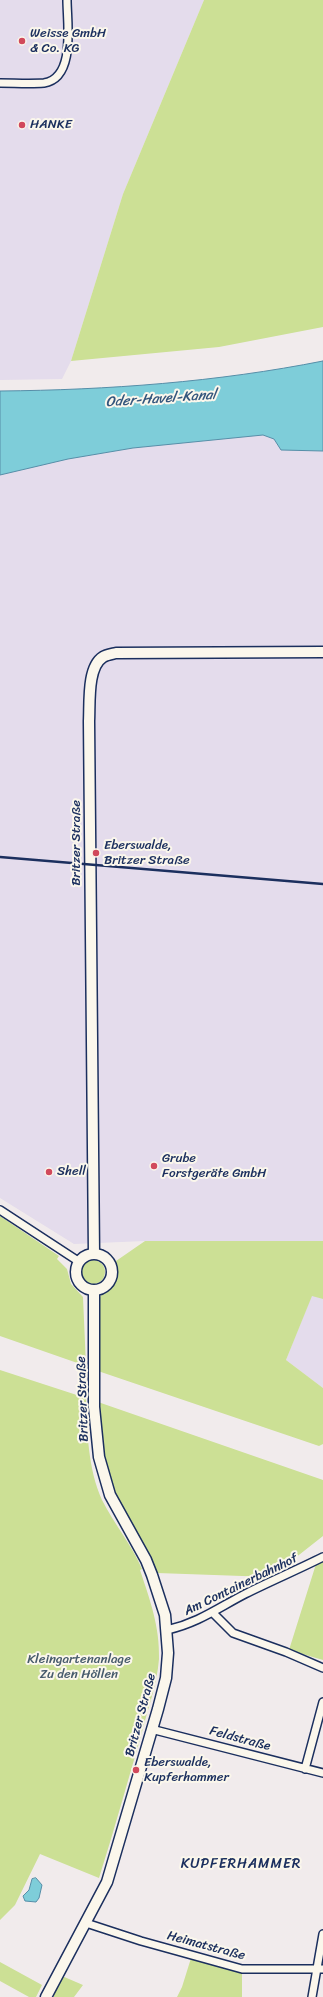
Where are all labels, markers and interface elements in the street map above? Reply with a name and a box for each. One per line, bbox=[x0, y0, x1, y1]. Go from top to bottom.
place label: Weisse GmbH & Co. KG bbox=[30, 26, 106, 57]
marker: Weisse GmbH & Co. KG bbox=[17, 36, 27, 46]
place label: HANKE bbox=[30, 117, 72, 133]
marker: HANKE bbox=[17, 120, 27, 130]
water label: Oder-Havel-Kanal bbox=[105, 387, 217, 411]
street label: Britzer Straße bbox=[69, 800, 85, 886]
place label: Eberswalde, Britzer Straße bbox=[104, 838, 190, 869]
marker: Eberswalde, Britzer Straße bbox=[91, 848, 101, 858]
place label: Grube Forstgeräte GmbH bbox=[162, 1151, 266, 1182]
marker: Grube Forstgeräte GmbH bbox=[149, 1161, 159, 1171]
place label: Shell bbox=[57, 1164, 86, 1180]
marker: Shell bbox=[44, 1167, 54, 1177]
street label: Britzer Straße bbox=[74, 1356, 92, 1442]
street label: Am Containerbahnhof bbox=[182, 1551, 300, 1619]
park label: Kleingartenanlage Zu den Höllen bbox=[27, 1652, 131, 1683]
street label: Britzer Straße bbox=[122, 1672, 160, 1758]
street label: Feldstraße bbox=[208, 1723, 272, 1755]
place label: Eberswalde, Kupferhammer bbox=[144, 1755, 229, 1786]
marker: Eberswalde, Kupferhammer bbox=[131, 1765, 141, 1775]
district label: KUPFERHAMMER bbox=[181, 1856, 301, 1872]
street label: Heimatstraße bbox=[165, 1928, 247, 1964]

